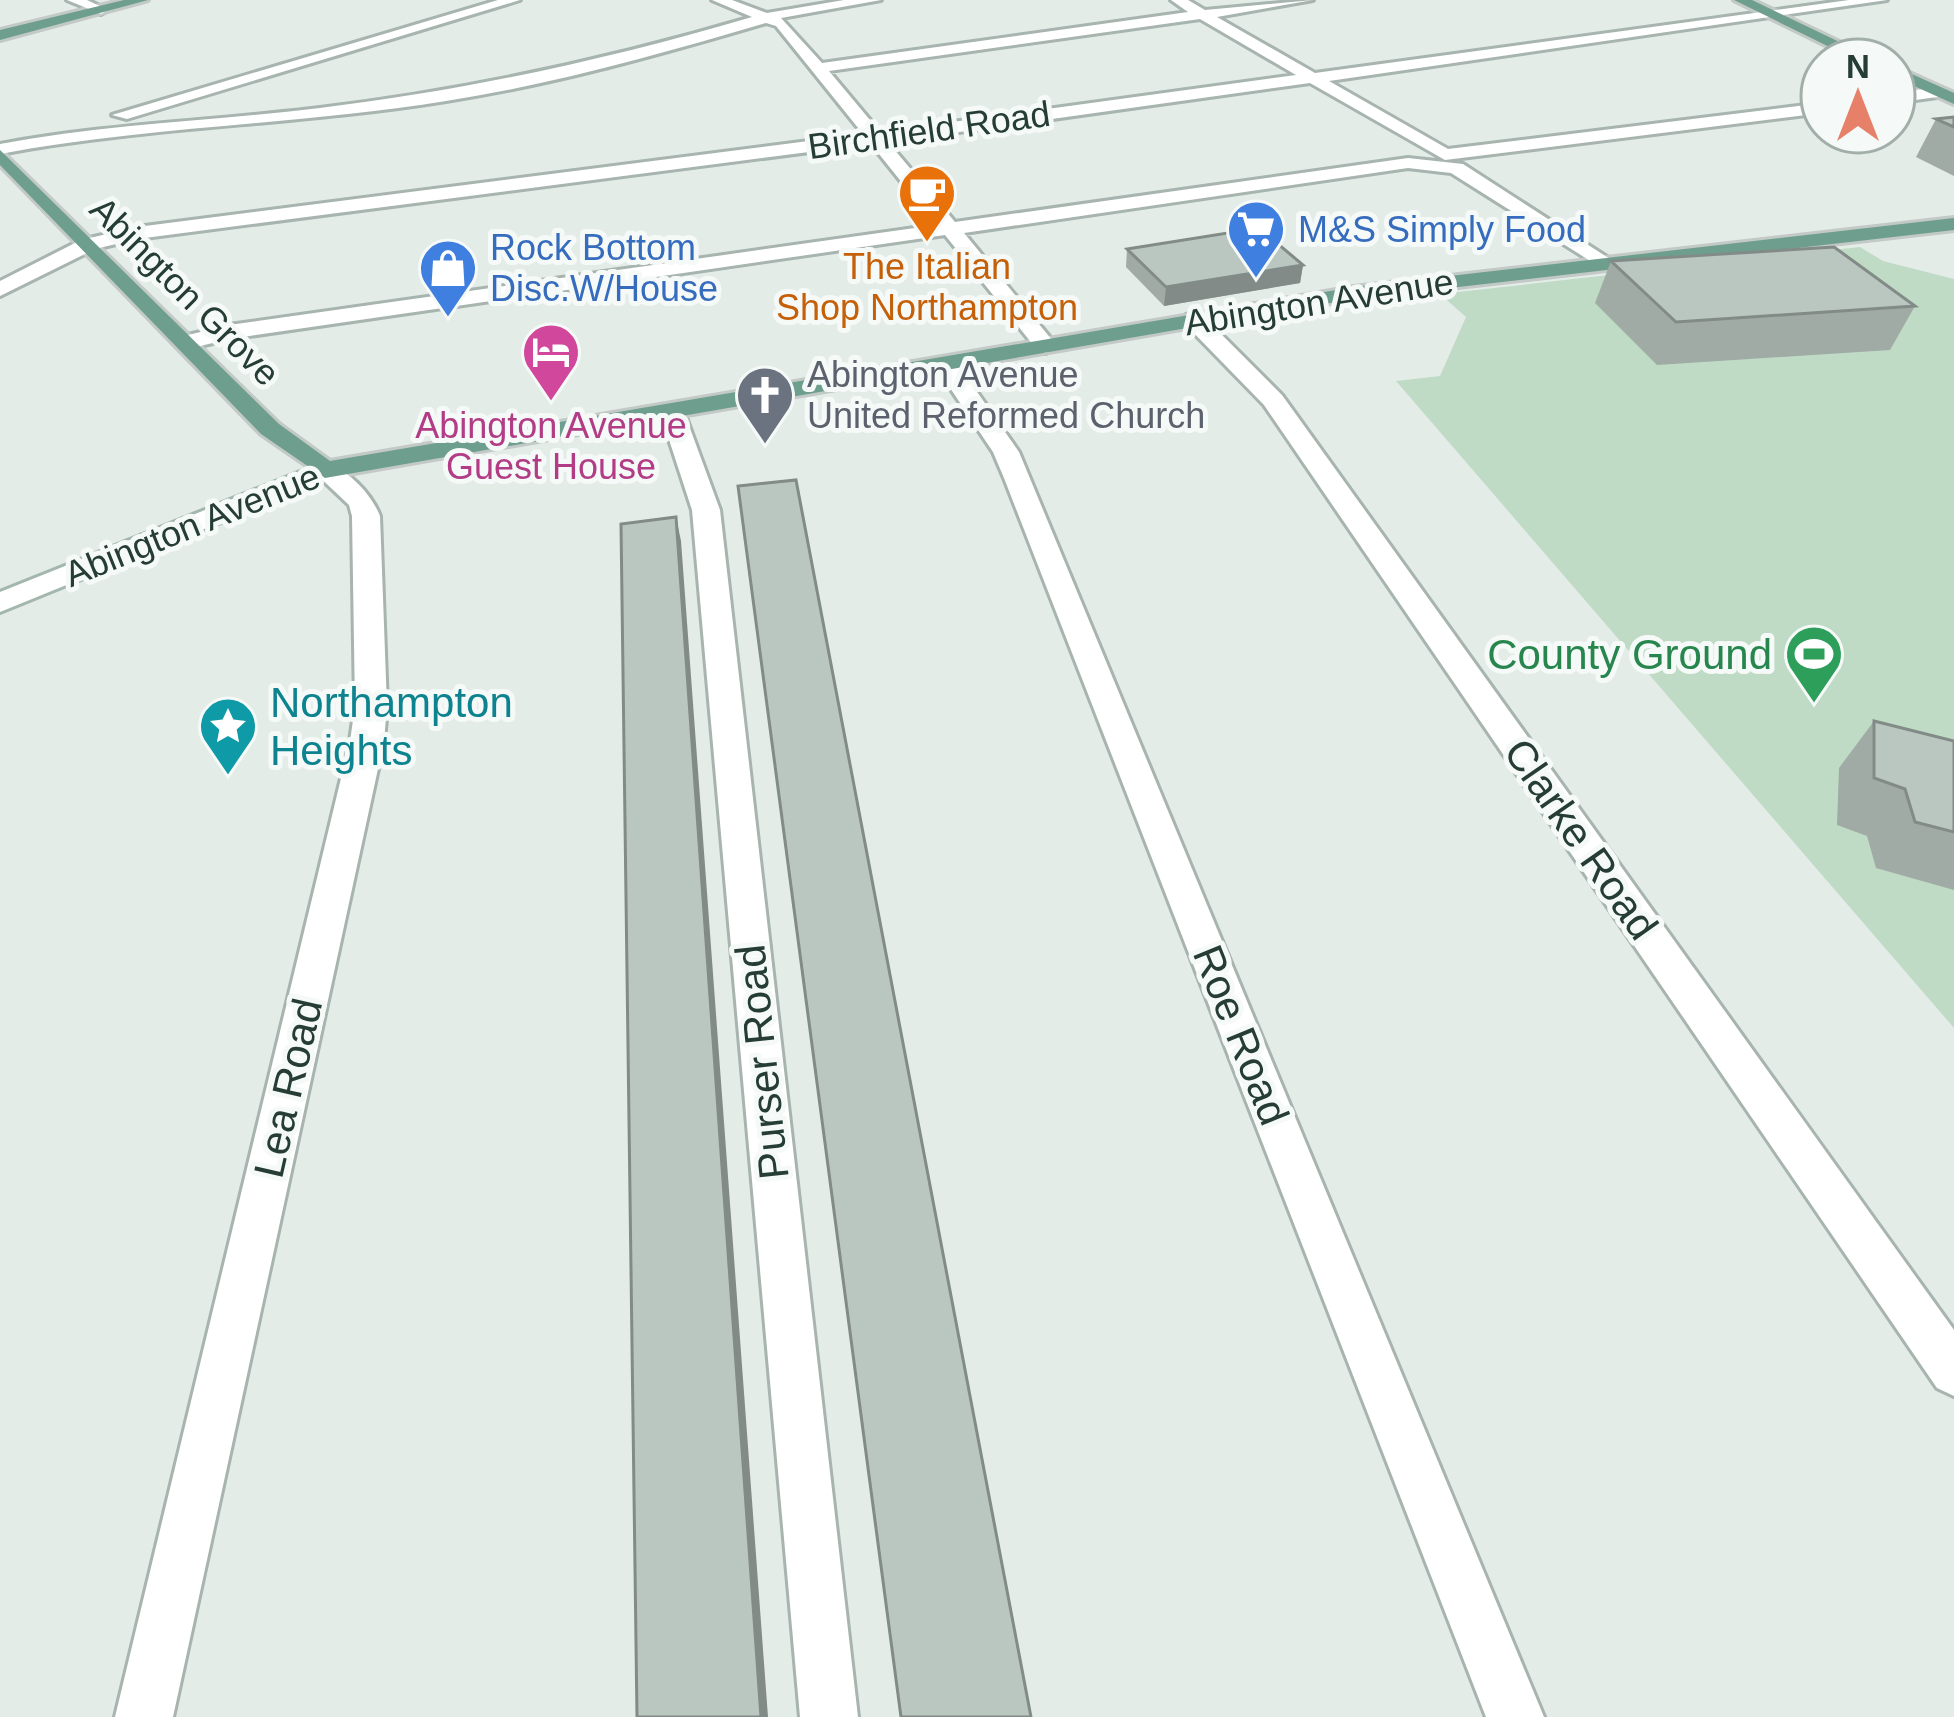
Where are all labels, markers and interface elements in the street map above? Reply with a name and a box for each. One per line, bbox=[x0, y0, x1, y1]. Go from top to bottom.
north arrow bbox=[1798, 36, 1918, 156]
text: N bbox=[1846, 48, 1870, 85]
street label: Birchfield Road bbox=[805, 93, 1053, 167]
cafe icon: The Italian Shop Northampton bbox=[896, 162, 958, 244]
street label: Abington Grove bbox=[82, 188, 288, 394]
supermarket icon: M&S Simply Food bbox=[1225, 198, 1287, 280]
place label: M&S Simply Food bbox=[1298, 209, 1586, 250]
place label: Rock Bottom Disc.W/House bbox=[490, 227, 718, 309]
shop icon: Rock Bottom Disc.W/House bbox=[417, 237, 479, 319]
place label: The Italian Shop Northampton bbox=[776, 246, 1078, 328]
street label: Abington Avenue bbox=[1182, 261, 1456, 343]
hotel icon: Abington Avenue Guest House bbox=[520, 321, 582, 403]
place label: Abington Avenue United Reformed Church bbox=[807, 354, 1205, 436]
church icon: Abington Avenue United Reformed Church bbox=[734, 364, 796, 446]
place label: Abington Avenue Guest House bbox=[415, 405, 687, 487]
street label: Abington Avenue bbox=[58, 455, 326, 595]
sports icon: County Ground bbox=[1783, 623, 1845, 705]
place label: County Ground bbox=[1487, 631, 1772, 678]
place label: Northampton Heights bbox=[270, 679, 513, 774]
place icon: Northampton Heights bbox=[197, 695, 259, 777]
street label: Clarke Road bbox=[1495, 730, 1667, 948]
street label: Roe Road bbox=[1184, 939, 1298, 1131]
street label: Purser Road bbox=[726, 942, 798, 1182]
street label: Lea Road bbox=[245, 994, 331, 1182]

